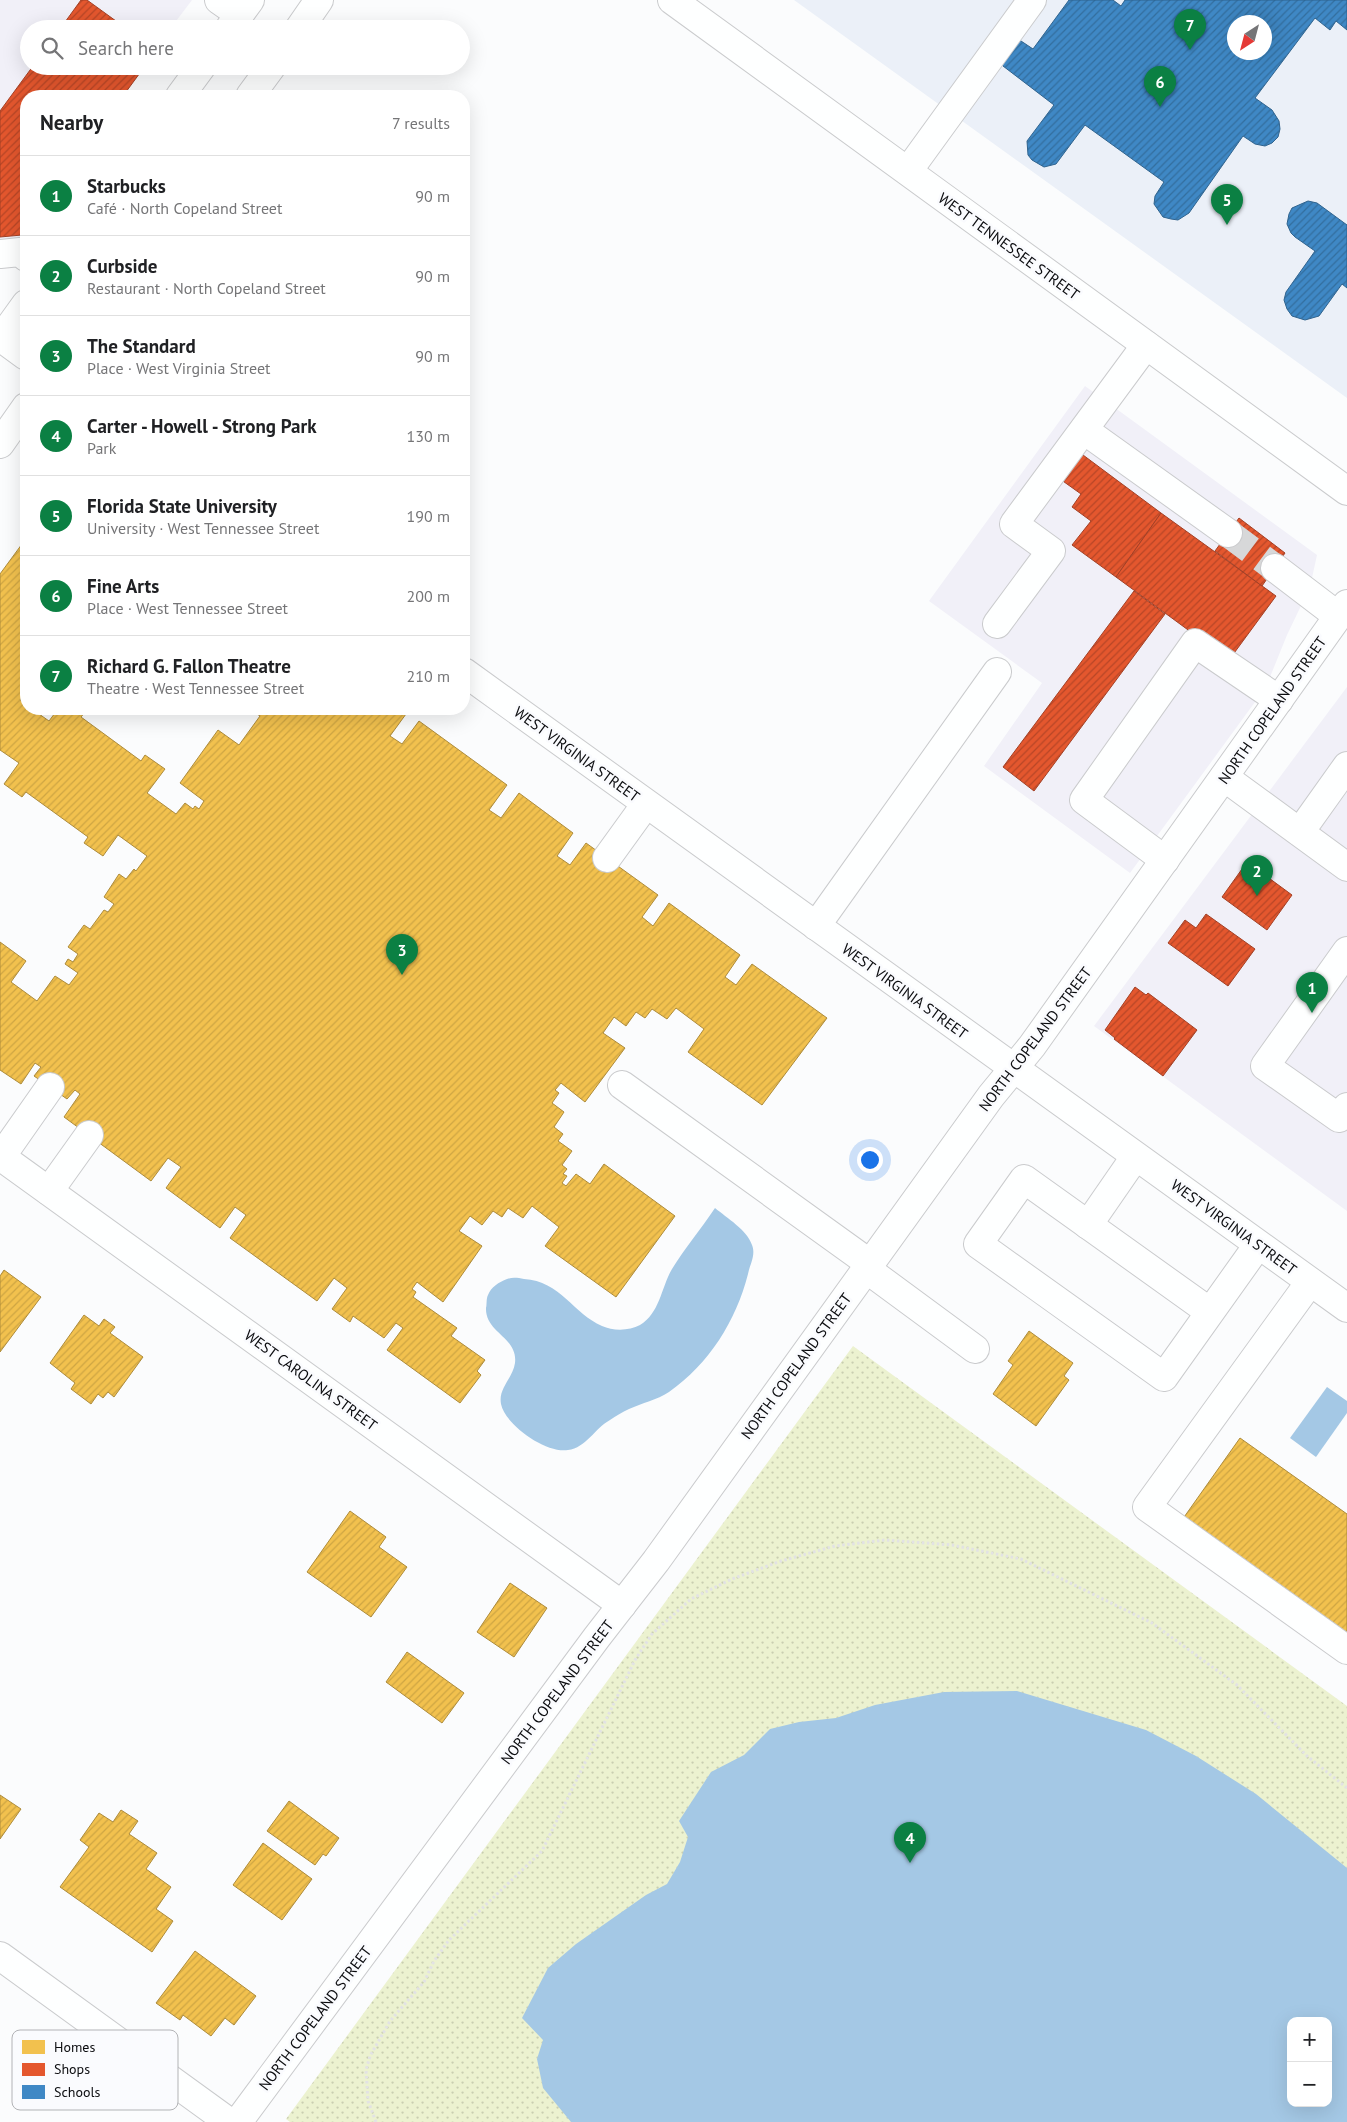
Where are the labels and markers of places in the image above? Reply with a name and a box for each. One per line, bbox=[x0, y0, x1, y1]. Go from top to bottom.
pin: 7 bbox=[1174, 9, 1206, 50]
pin: 6 bbox=[1144, 66, 1176, 107]
pin: 5 bbox=[1211, 184, 1243, 225]
pin: 2 bbox=[1241, 855, 1273, 896]
pin: 3 bbox=[386, 934, 418, 975]
pin: 1 bbox=[1296, 972, 1328, 1013]
pin: 4 bbox=[894, 1822, 926, 1863]

